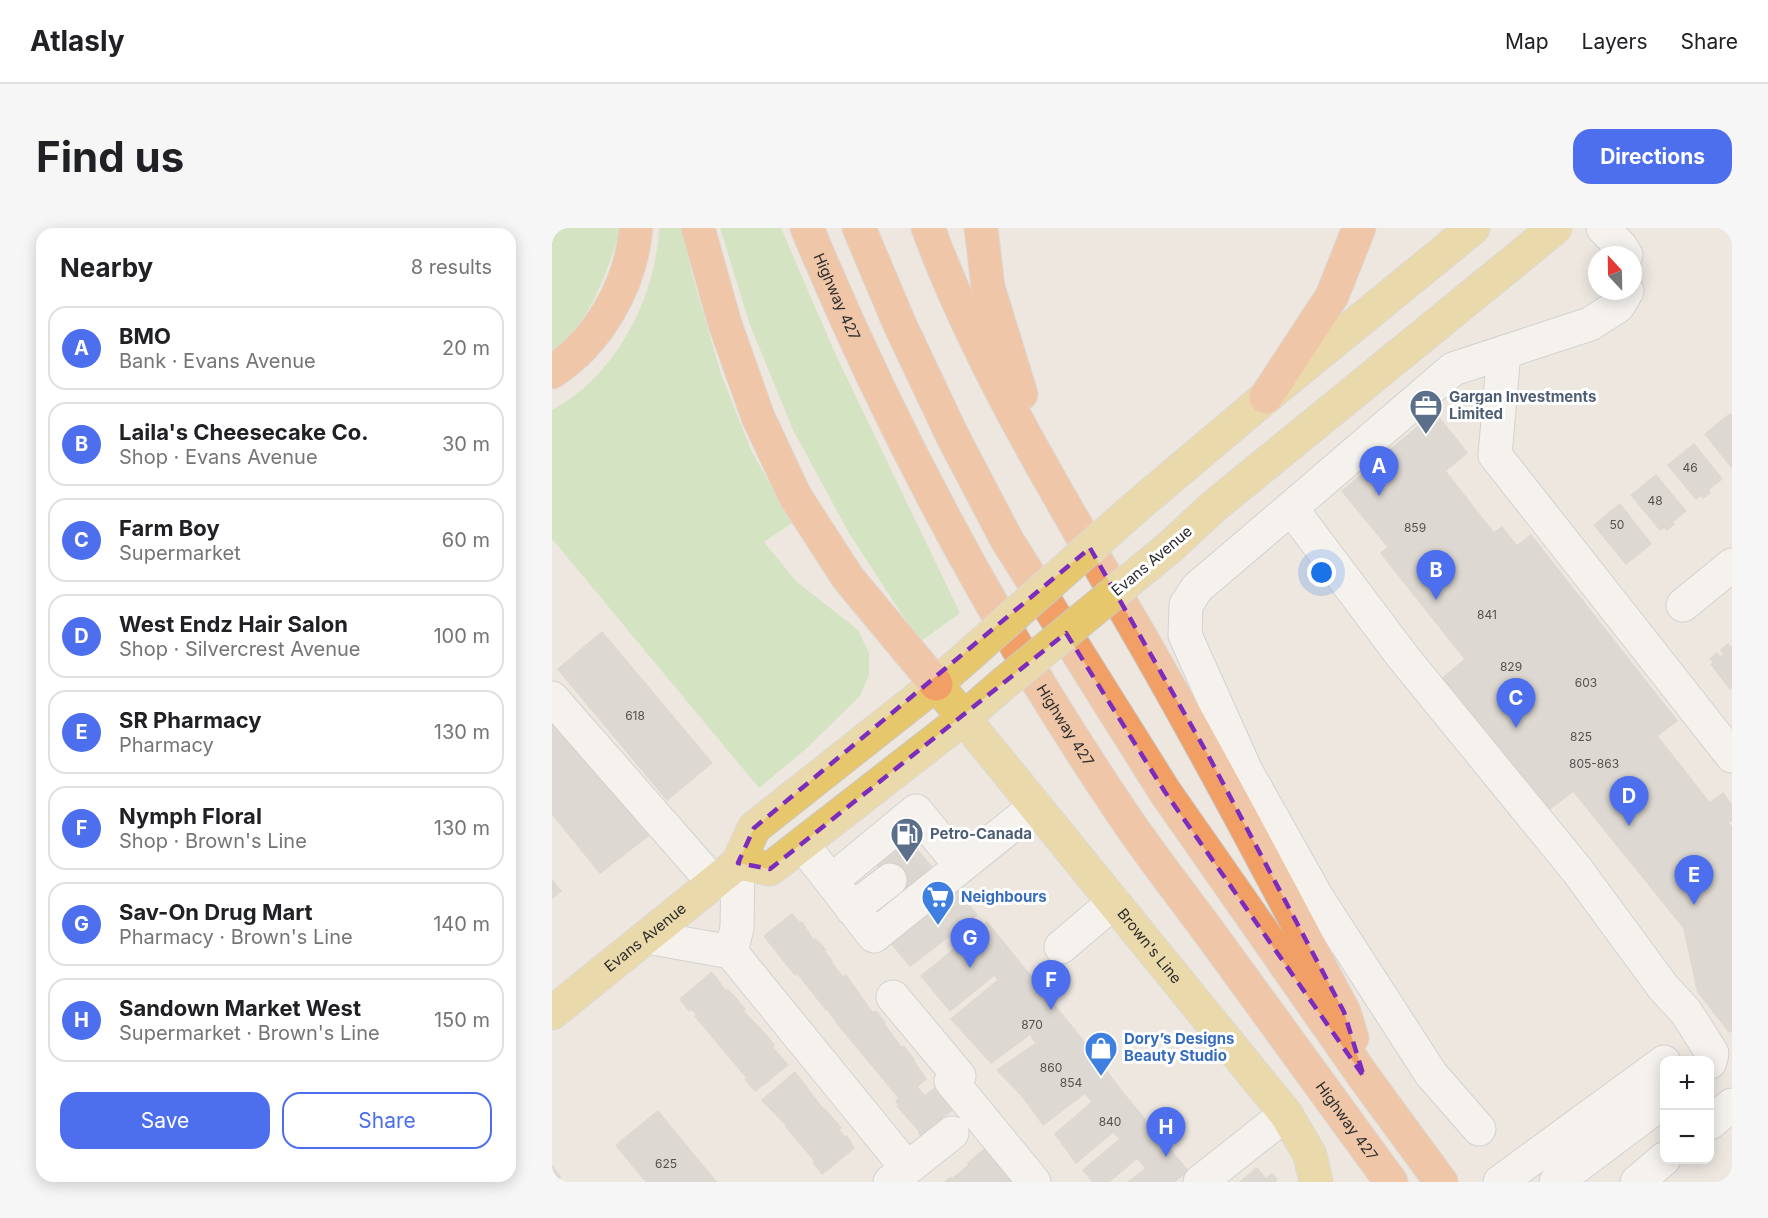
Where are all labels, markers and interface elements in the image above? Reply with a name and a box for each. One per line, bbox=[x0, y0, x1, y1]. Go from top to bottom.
text: Atlasly bbox=[30, 24, 125, 58]
text: Map bbox=[1505, 29, 1549, 54]
text: Layers bbox=[1582, 29, 1648, 54]
text: Share bbox=[1681, 29, 1738, 54]
button: Directions bbox=[1573, 129, 1732, 184]
text: Find us bbox=[36, 131, 184, 182]
north arrow bbox=[1588, 246, 1642, 300]
street label: Highway 427 bbox=[810, 250, 865, 343]
text: Nearby bbox=[60, 252, 153, 283]
text: 8 results bbox=[411, 255, 492, 279]
text: BMO bbox=[119, 323, 171, 349]
text: A bbox=[74, 336, 89, 360]
text: 20 m bbox=[442, 336, 490, 360]
text: Bank · Evans Avenue bbox=[119, 349, 316, 373]
place label: Gargan Investments Limited bbox=[1449, 387, 1596, 423]
office icon: Gargan Investments Limited bbox=[1408, 388, 1444, 435]
text: Laila's Cheesecake Co. bbox=[119, 419, 369, 445]
text: B bbox=[75, 432, 88, 456]
text: 30 m bbox=[442, 432, 490, 456]
text: Shop · Evans Avenue bbox=[119, 445, 318, 469]
pin: A bbox=[1360, 446, 1398, 496]
house number: 46 bbox=[1682, 460, 1698, 475]
house number: 48 bbox=[1647, 493, 1663, 508]
text: Farm Boy bbox=[119, 515, 220, 541]
house number: 50 bbox=[1610, 517, 1624, 532]
house number: 859 bbox=[1404, 520, 1426, 535]
street label: Evans Avenue bbox=[1107, 521, 1196, 600]
text: C bbox=[74, 528, 89, 552]
text: 60 m bbox=[442, 528, 490, 552]
text: Supermarket bbox=[119, 541, 241, 565]
pin: B bbox=[1416, 550, 1456, 600]
your location bbox=[1307, 558, 1336, 587]
house number: 841 bbox=[1477, 607, 1497, 622]
text: West Endz Hair Salon bbox=[119, 611, 348, 637]
text: D bbox=[74, 624, 89, 648]
text: 100 m bbox=[433, 624, 490, 648]
text: Shop · Silvercrest Avenue bbox=[119, 637, 361, 661]
house number: 829 bbox=[1500, 659, 1522, 674]
house number: 603 bbox=[1575, 675, 1597, 690]
pin: C bbox=[1496, 678, 1536, 728]
street label: Highway 427 bbox=[1033, 681, 1098, 770]
text: SR Pharmacy bbox=[119, 707, 262, 733]
house number: 618 bbox=[625, 708, 645, 723]
text: E bbox=[75, 720, 88, 744]
text: 130 m bbox=[434, 720, 490, 744]
house number: 825 bbox=[1570, 729, 1592, 744]
text: Pharmacy bbox=[119, 733, 214, 757]
house number: 805-863 bbox=[1569, 756, 1619, 771]
pin: D bbox=[1610, 776, 1648, 826]
text: Nymph Floral bbox=[119, 803, 262, 829]
text: F bbox=[76, 816, 87, 840]
text: 130 m bbox=[434, 816, 490, 840]
fuel station icon: Petro-Canada bbox=[889, 816, 925, 863]
place label: Petro-Canada bbox=[930, 824, 1032, 843]
text: Shop · Brown's Line bbox=[119, 829, 307, 853]
pin: E bbox=[1674, 856, 1714, 905]
supermarket icon: Neighbours bbox=[920, 879, 956, 926]
place label: Neighbours bbox=[961, 887, 1047, 906]
text: Sav-On Drug Mart bbox=[119, 899, 313, 925]
street label: Evans Avenue bbox=[600, 899, 690, 976]
street label: Brown's Line bbox=[1114, 904, 1186, 987]
text: G bbox=[74, 912, 89, 936]
text: 140 m bbox=[433, 912, 490, 936]
pin: G bbox=[950, 918, 990, 968]
text: Pharmacy · Brown's Line bbox=[119, 925, 353, 949]
pin: F bbox=[1032, 960, 1070, 1010]
text: Sandown Market West bbox=[119, 995, 361, 1021]
text: H bbox=[74, 1008, 89, 1032]
text: 150 m bbox=[434, 1008, 490, 1032]
house number: 870 bbox=[1021, 1017, 1043, 1032]
text: Supermarket · Brown's Line bbox=[119, 1021, 380, 1045]
place label: Dory’s Designs Beauty Studio bbox=[1124, 1029, 1234, 1065]
shop icon: Dory’s Designs Beauty Studio bbox=[1083, 1030, 1119, 1077]
map controls bbox=[1660, 1056, 1714, 1164]
button: + bbox=[1660, 1056, 1714, 1110]
house number: 860 bbox=[1040, 1060, 1062, 1075]
house number: 854 bbox=[1060, 1075, 1082, 1090]
street label: Highway 427 bbox=[1312, 1078, 1382, 1164]
button: Save bbox=[60, 1092, 270, 1149]
button: Share bbox=[282, 1092, 492, 1149]
pin: H bbox=[1146, 1108, 1186, 1157]
button: − bbox=[1660, 1110, 1714, 1164]
house number: 840 bbox=[1099, 1114, 1121, 1129]
house number: 625 bbox=[655, 1156, 677, 1171]

